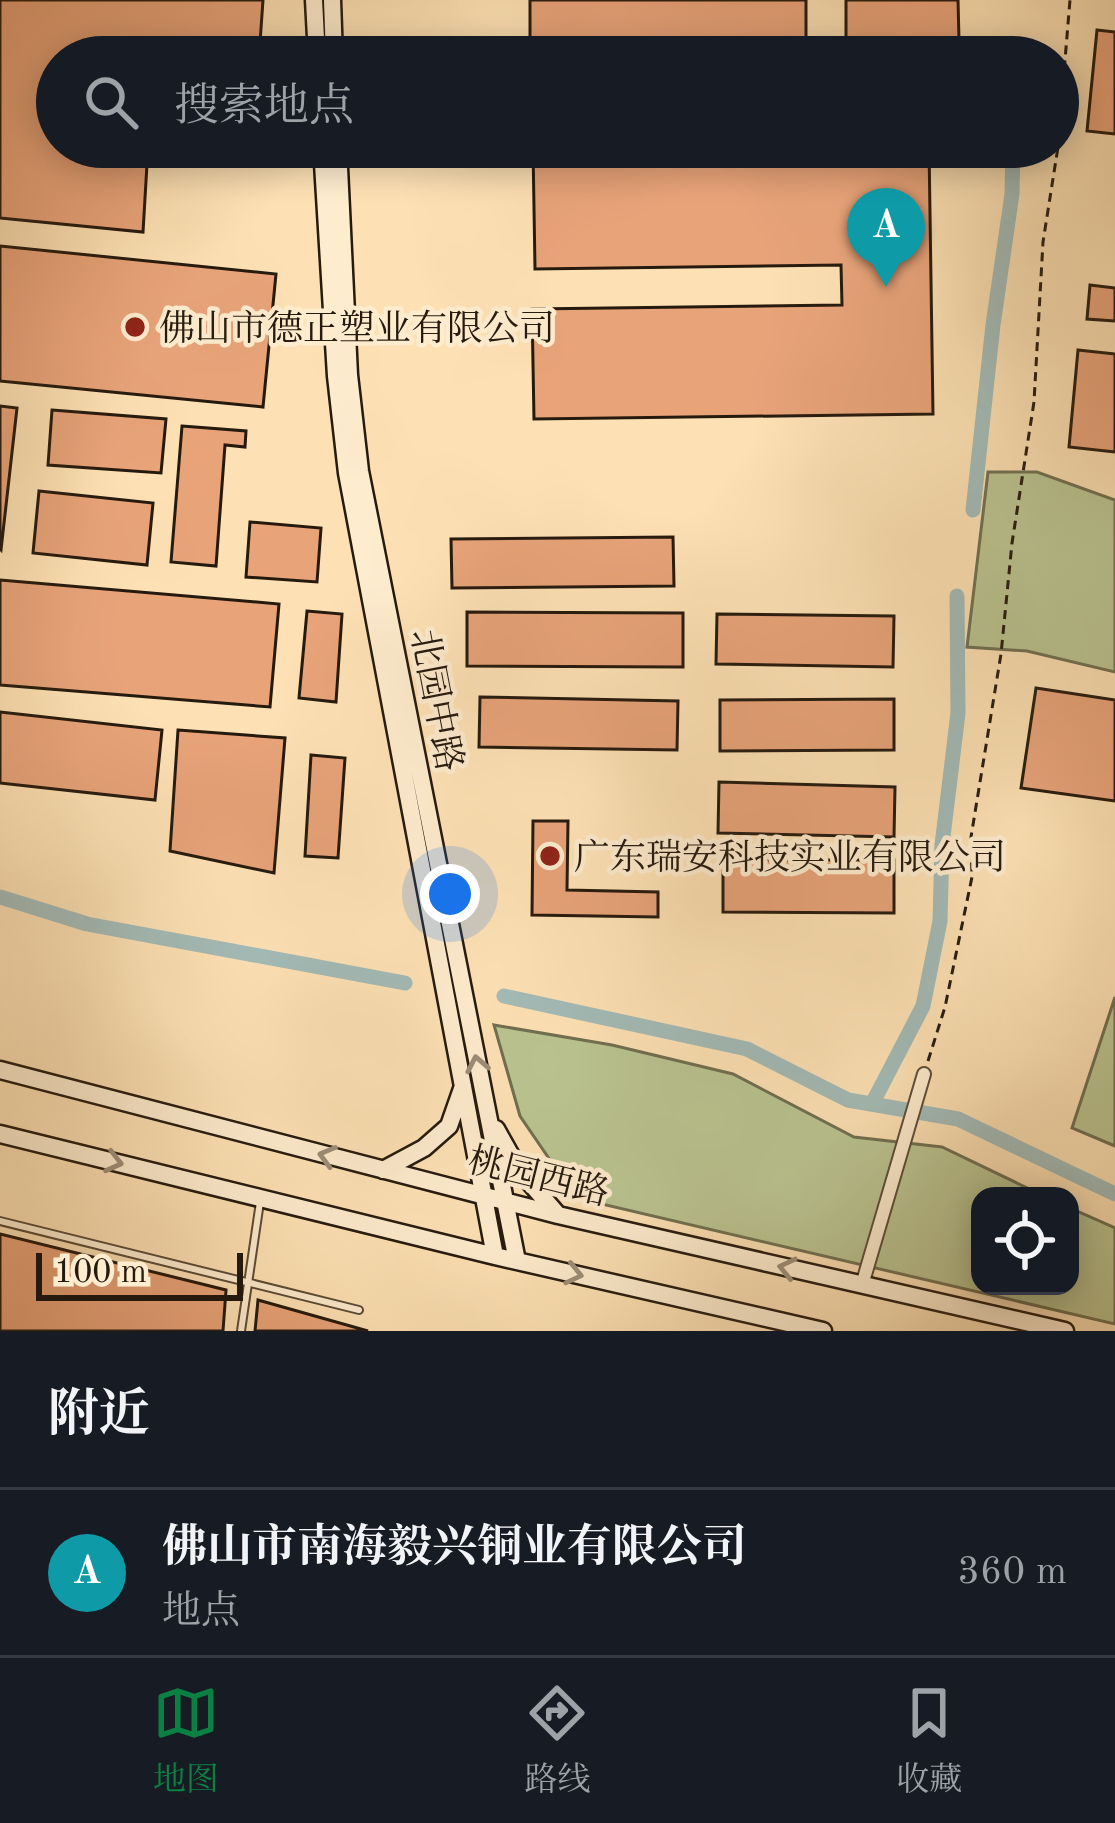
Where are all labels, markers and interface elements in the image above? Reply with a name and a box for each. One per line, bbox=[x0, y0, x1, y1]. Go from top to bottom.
search box bbox=[36, 36, 1079, 168]
icon: search bbox=[78, 69, 144, 135]
text: 搜索地点 bbox=[174, 86, 354, 131]
pin: A bbox=[847, 188, 925, 287]
place label: 佛山市德正塑业有限公司 bbox=[159, 309, 555, 349]
marker: 佛山市德正塑业有限公司 bbox=[122, 314, 148, 340]
street label: 北园中路 bbox=[403, 626, 469, 775]
place label: 广东瑞安科技实业有限公司 bbox=[574, 838, 1006, 878]
marker: 广东瑞安科技实业有限公司 bbox=[537, 843, 563, 869]
your location bbox=[420, 864, 480, 924]
one-way arrow bbox=[465, 1054, 491, 1074]
street label: 桃园西路 bbox=[464, 1140, 613, 1214]
one-way arrow bbox=[317, 1145, 338, 1170]
one-way arrow bbox=[103, 1148, 123, 1173]
map controls bbox=[971, 1187, 1079, 1295]
button: locate bbox=[971, 1187, 1079, 1295]
scale bar bbox=[36, 1247, 243, 1300]
one-way arrow bbox=[778, 1256, 798, 1281]
text: 100 m bbox=[54, 1257, 147, 1290]
one-way arrow bbox=[564, 1260, 584, 1285]
text: 附近 bbox=[48, 1391, 150, 1442]
text: 佛山市南海毅兴铜业有限公司 bbox=[162, 1527, 747, 1572]
text: A bbox=[72, 1553, 102, 1592]
text: 360 m bbox=[957, 1553, 1067, 1592]
text: 地点 bbox=[162, 1593, 240, 1632]
tab: 地图 bbox=[153, 1680, 219, 1802]
tab: 路线 bbox=[524, 1680, 590, 1802]
tab: 收藏 bbox=[896, 1680, 962, 1802]

